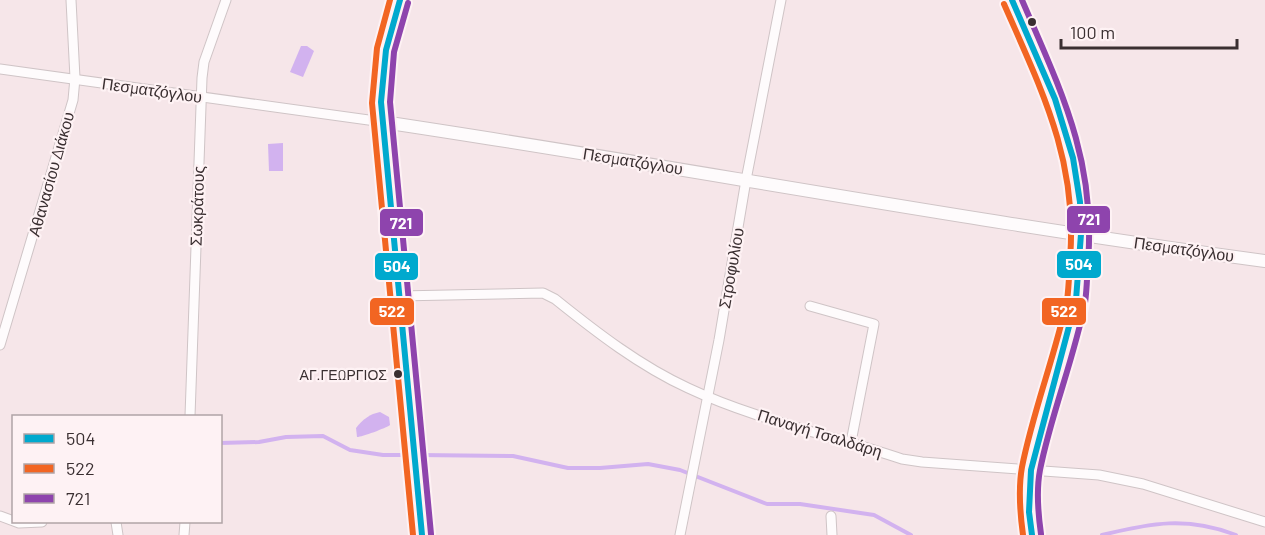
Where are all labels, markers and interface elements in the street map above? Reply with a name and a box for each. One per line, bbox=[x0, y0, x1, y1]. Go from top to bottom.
scale bar bbox=[1061, 12, 1236, 50]
unlabelled marker bbox=[1026, 16, 1038, 28]
text: 100 m bbox=[1070, 21, 1115, 43]
street label: Πεσματζόγλου bbox=[101, 73, 203, 107]
street label: Αθανασίου Διάκου bbox=[24, 109, 77, 238]
street label: Πεσματζόγλου bbox=[582, 143, 684, 179]
street label: Σωκράτους bbox=[186, 165, 207, 246]
line badge: 721 bbox=[1066, 205, 1111, 234]
line badge: 721 bbox=[379, 208, 424, 237]
text: 721 bbox=[1078, 209, 1100, 228]
text: 721 bbox=[390, 213, 412, 232]
street label: Στροφυλίου bbox=[714, 226, 747, 310]
street label: Πεσματζόγλου bbox=[1133, 232, 1235, 266]
line badge: 504 bbox=[1056, 250, 1102, 279]
line badge: 504 bbox=[374, 252, 419, 281]
text: 504 bbox=[1065, 254, 1093, 273]
text: 504 bbox=[383, 256, 411, 275]
line badge: 522 bbox=[369, 297, 415, 326]
line badge: 522 bbox=[1041, 297, 1087, 326]
text: 522 bbox=[379, 301, 405, 320]
text: 522 bbox=[1051, 301, 1077, 320]
place label: ΑΓ.ΓΕΩΡΓΙΟΣ bbox=[300, 366, 387, 383]
marker: ΑΓ.ΓΕΩΡΓΙΟΣ bbox=[392, 368, 404, 380]
street label: Παναγή Τσαλδάρη bbox=[756, 405, 885, 460]
legend bbox=[12, 415, 222, 523]
text: 504 bbox=[66, 427, 95, 449]
text: 522 bbox=[66, 457, 95, 479]
text: 721 bbox=[66, 487, 90, 509]

